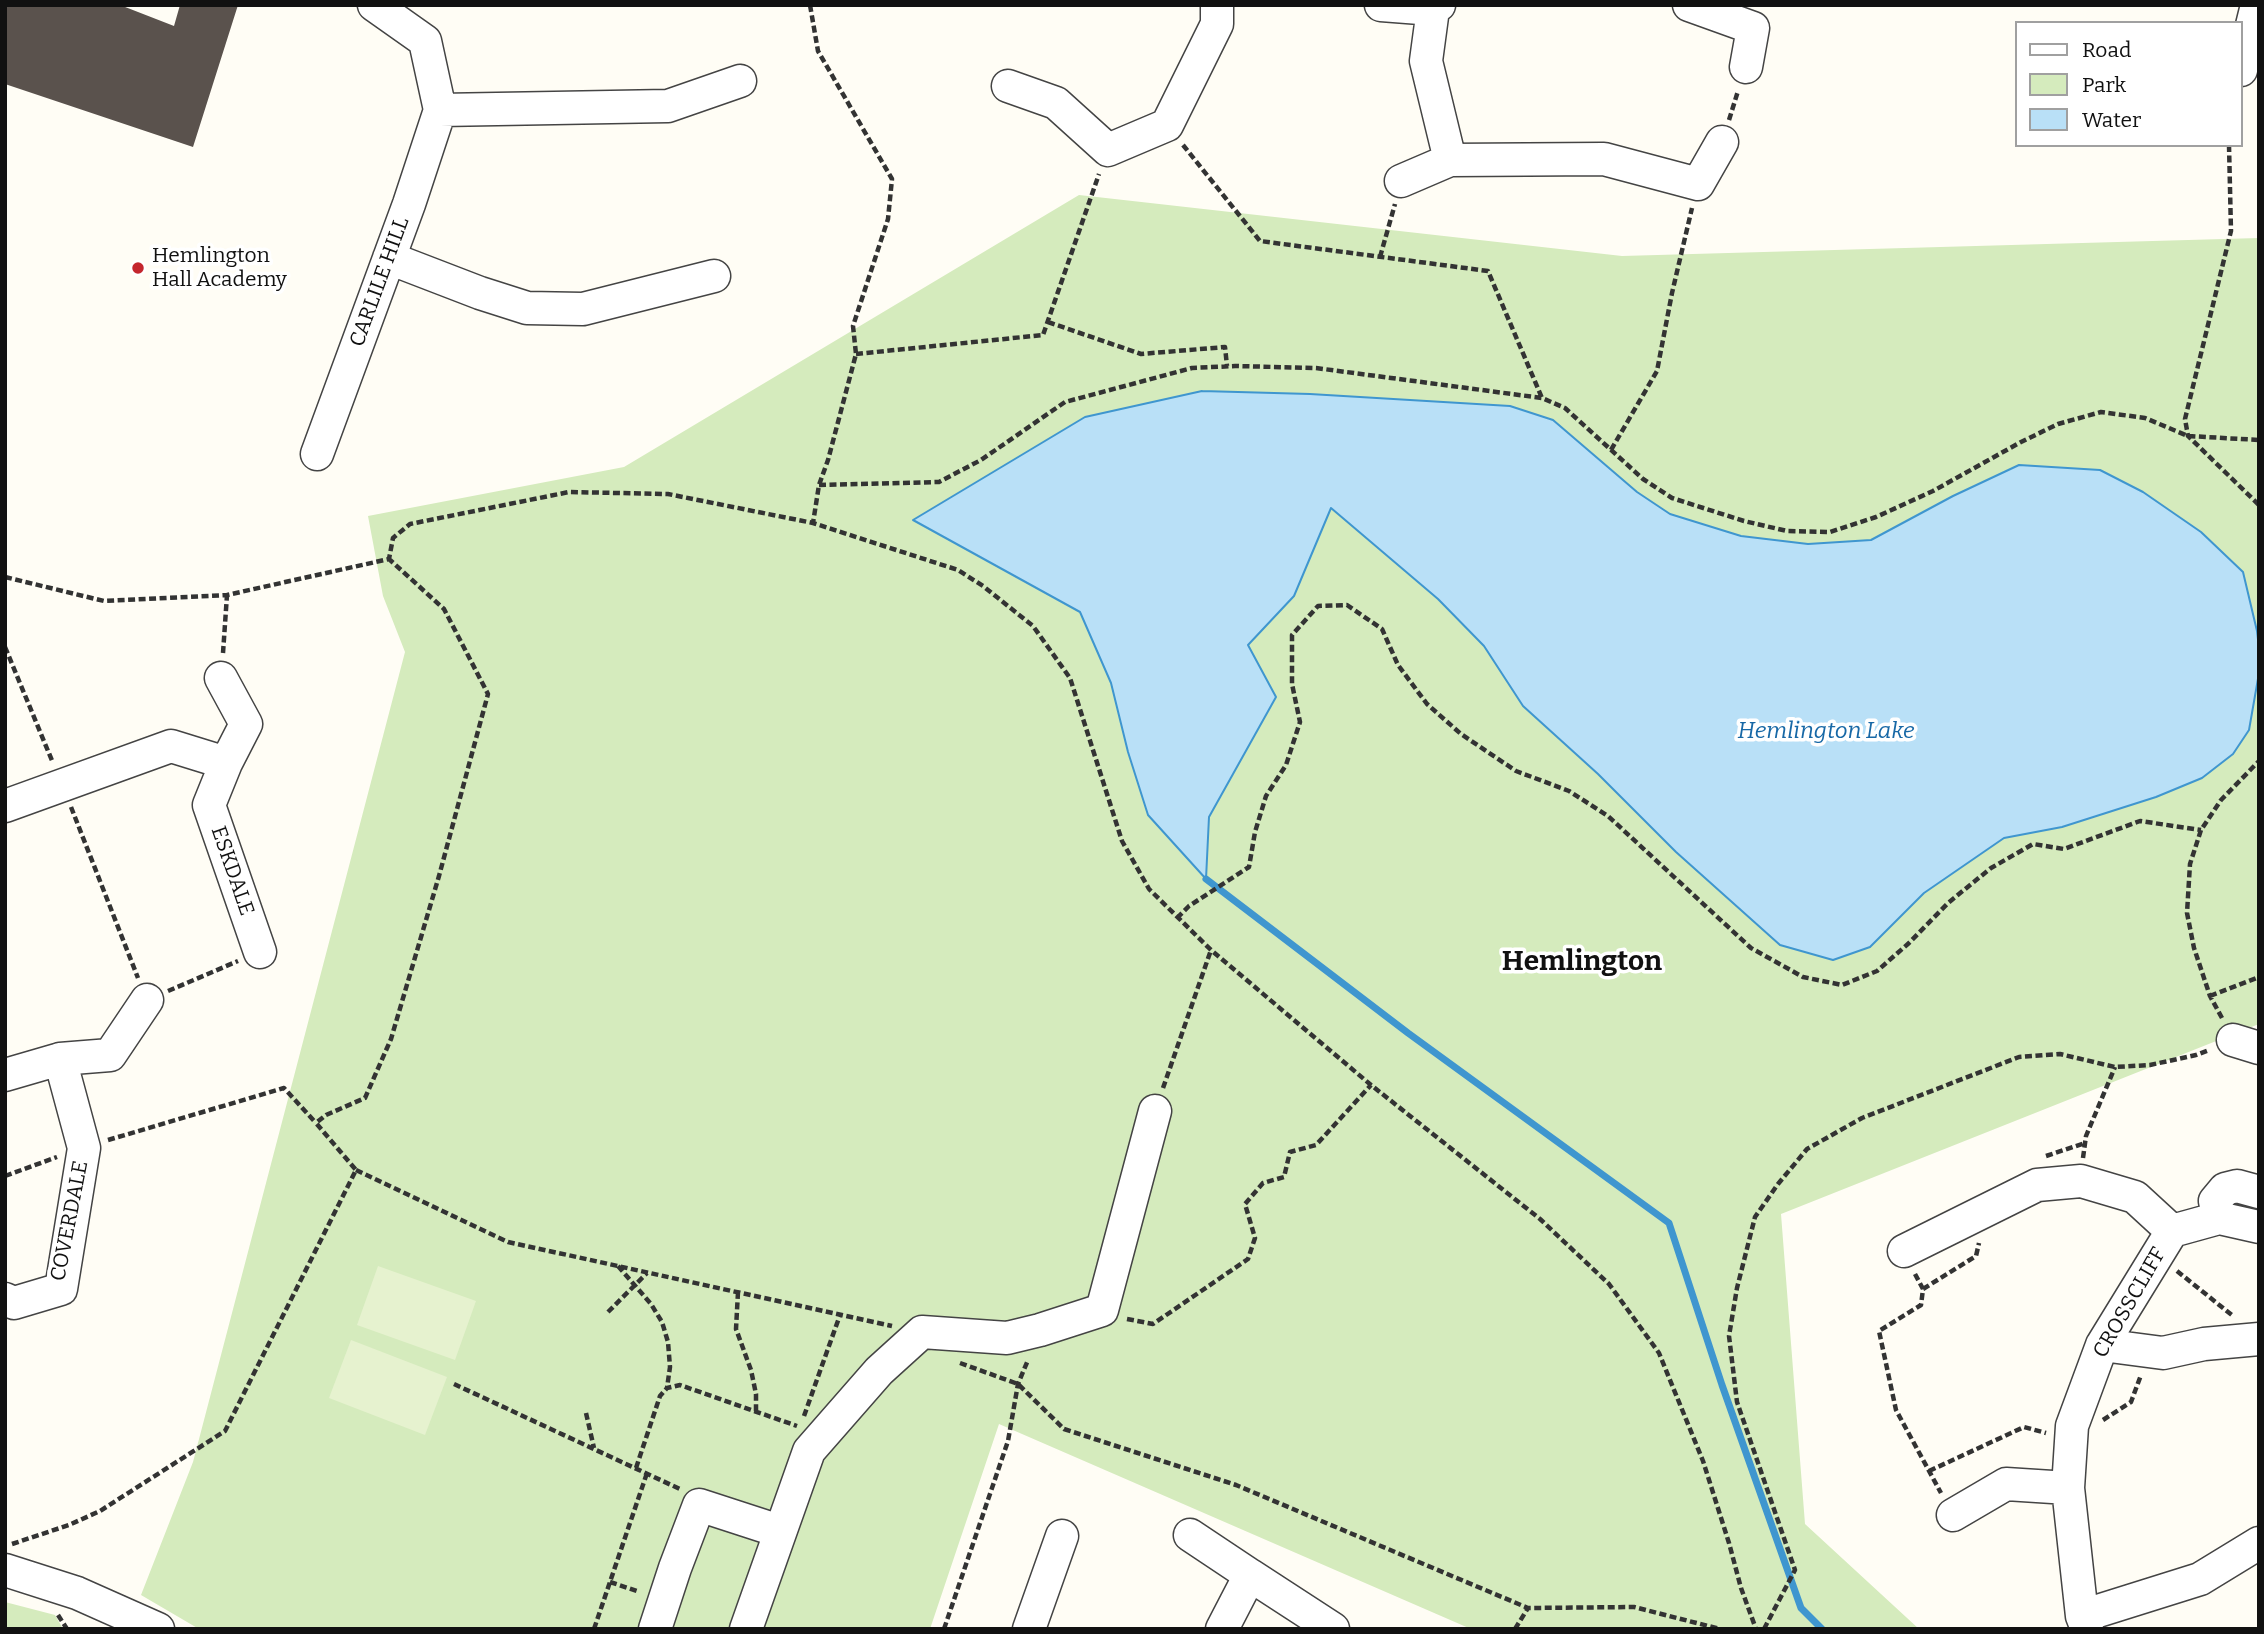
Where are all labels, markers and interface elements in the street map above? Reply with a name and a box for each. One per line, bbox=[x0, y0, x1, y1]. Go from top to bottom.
legend bbox=[2016, 21, 2243, 147]
text: Road bbox=[2082, 37, 2131, 63]
text: Park bbox=[2082, 72, 2126, 98]
text: Water bbox=[2082, 107, 2141, 133]
street label: CARLILE HILL bbox=[345, 214, 415, 350]
place label: Hemlington Hall Academy bbox=[152, 243, 287, 293]
marker: Hemlington Hall Academy bbox=[130, 260, 146, 276]
water label: Hemlington Lake bbox=[1737, 718, 1915, 746]
street label: ESKDALE bbox=[205, 823, 259, 919]
district label: Hemlington bbox=[1502, 945, 1662, 979]
street label: COVERDALE bbox=[46, 1159, 94, 1283]
street label: CROSSCLIFF bbox=[2088, 1243, 2172, 1363]

